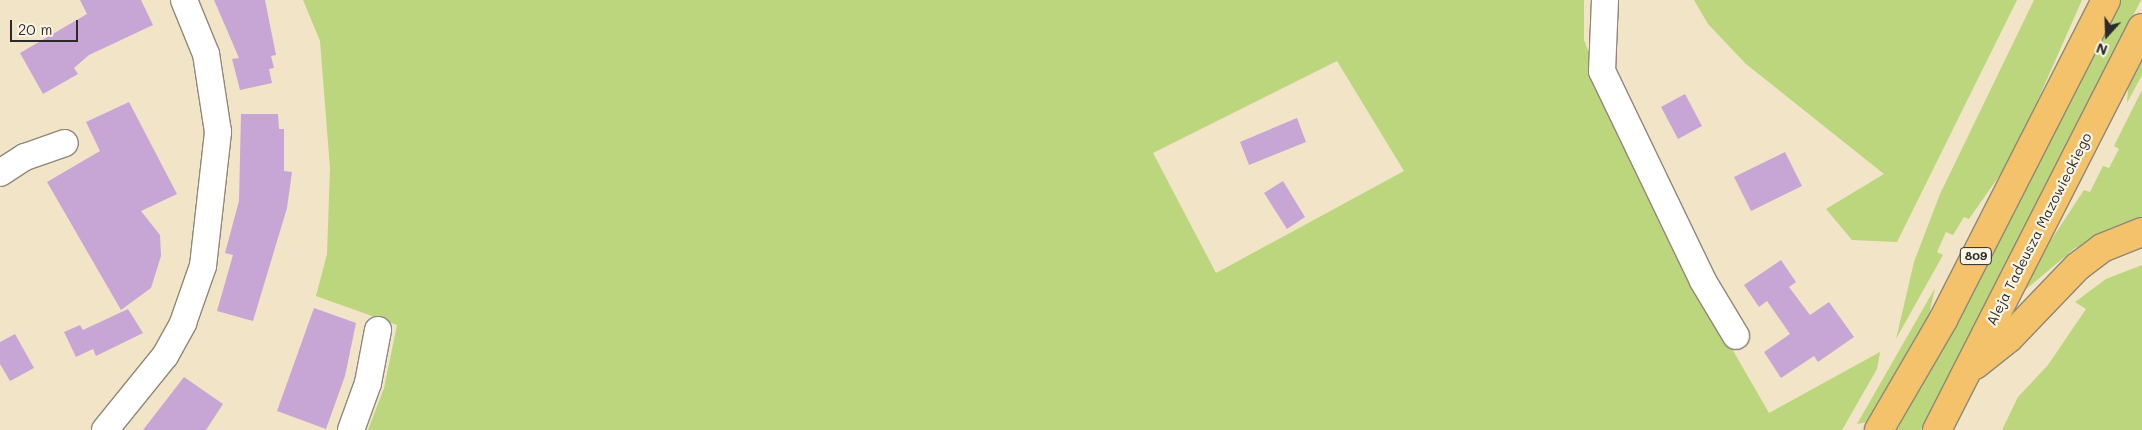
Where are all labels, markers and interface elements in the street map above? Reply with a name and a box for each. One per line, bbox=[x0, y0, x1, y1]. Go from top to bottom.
scale bar bbox=[12, 10, 80, 42]
north arrow bbox=[2082, 10, 2132, 60]
text: 20 m bbox=[18, 19, 52, 39]
text: N bbox=[2093, 39, 2110, 60]
street label: Aleja Tadeusza Mazowieckiego bbox=[1983, 130, 2095, 328]
road number: 809 bbox=[1960, 247, 1992, 266]

